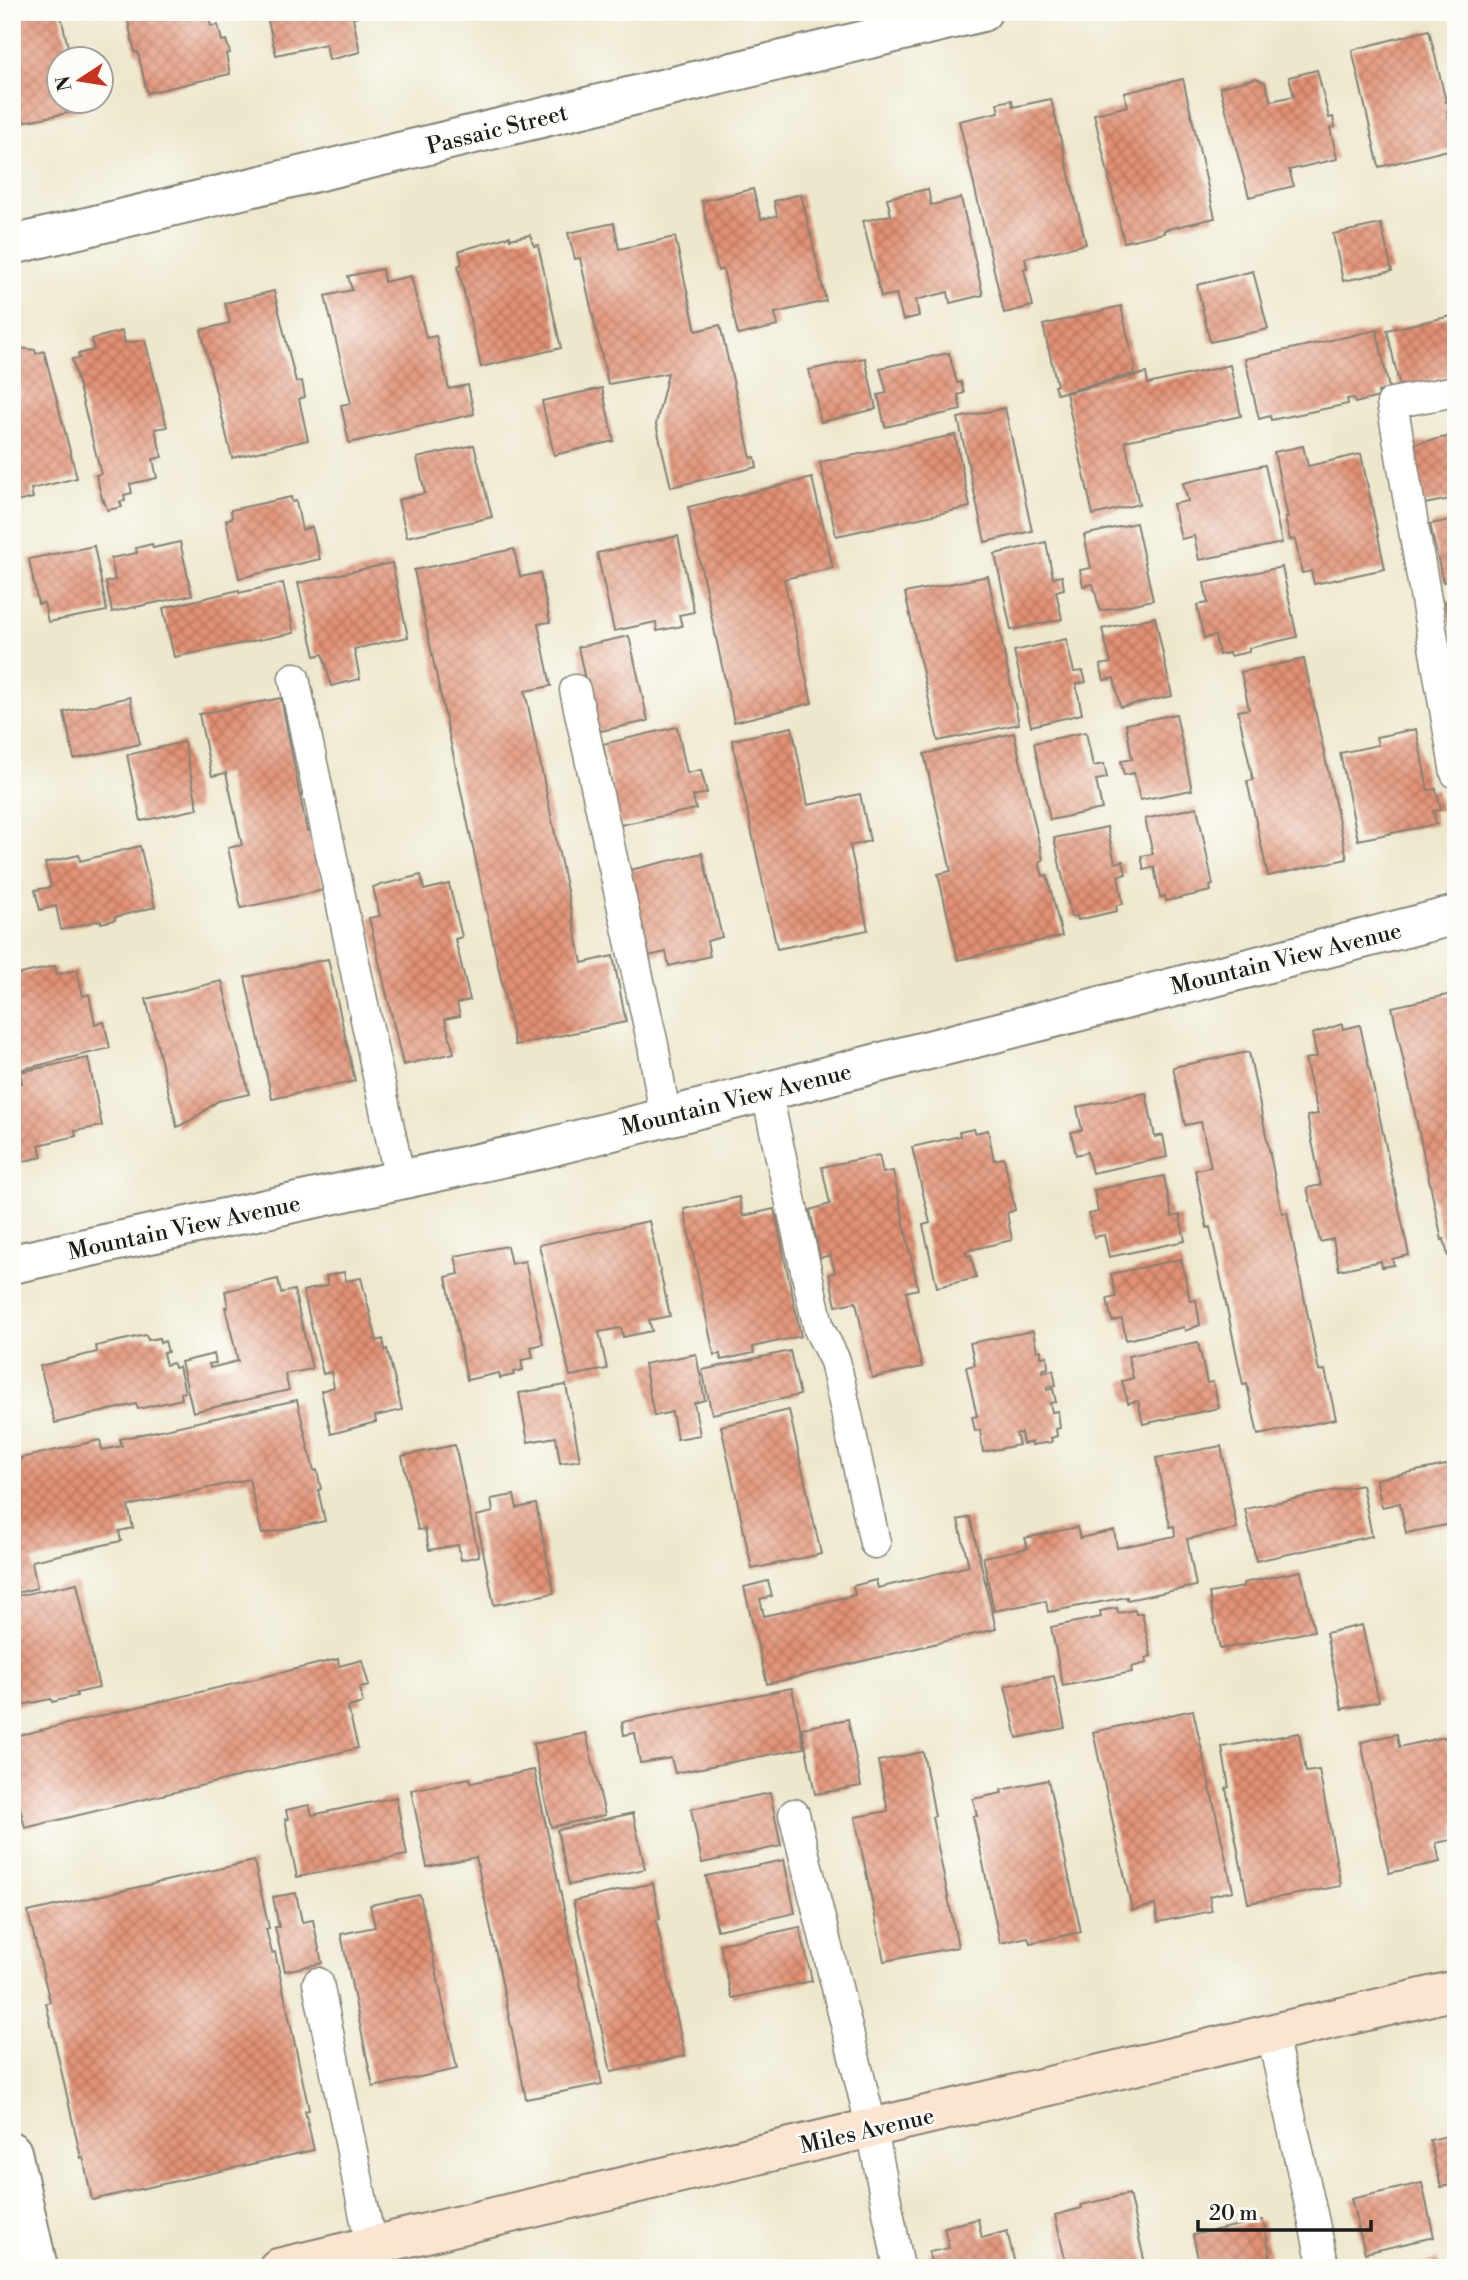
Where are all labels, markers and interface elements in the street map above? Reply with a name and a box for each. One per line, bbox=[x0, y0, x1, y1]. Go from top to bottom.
north arrow bbox=[46, 46, 116, 116]
text: N bbox=[51, 73, 78, 93]
street label: Passaic Street bbox=[424, 99, 571, 161]
street label: Mountain View Avenue bbox=[1168, 917, 1405, 1001]
street label: Mountain View Avenue bbox=[618, 1058, 855, 1142]
street label: Mountain View Avenue bbox=[65, 1190, 303, 1266]
street label: Miles Avenue bbox=[797, 2102, 937, 2160]
scale bar bbox=[1198, 2189, 1372, 2233]
text: 20 m bbox=[1209, 2201, 1258, 2227]

